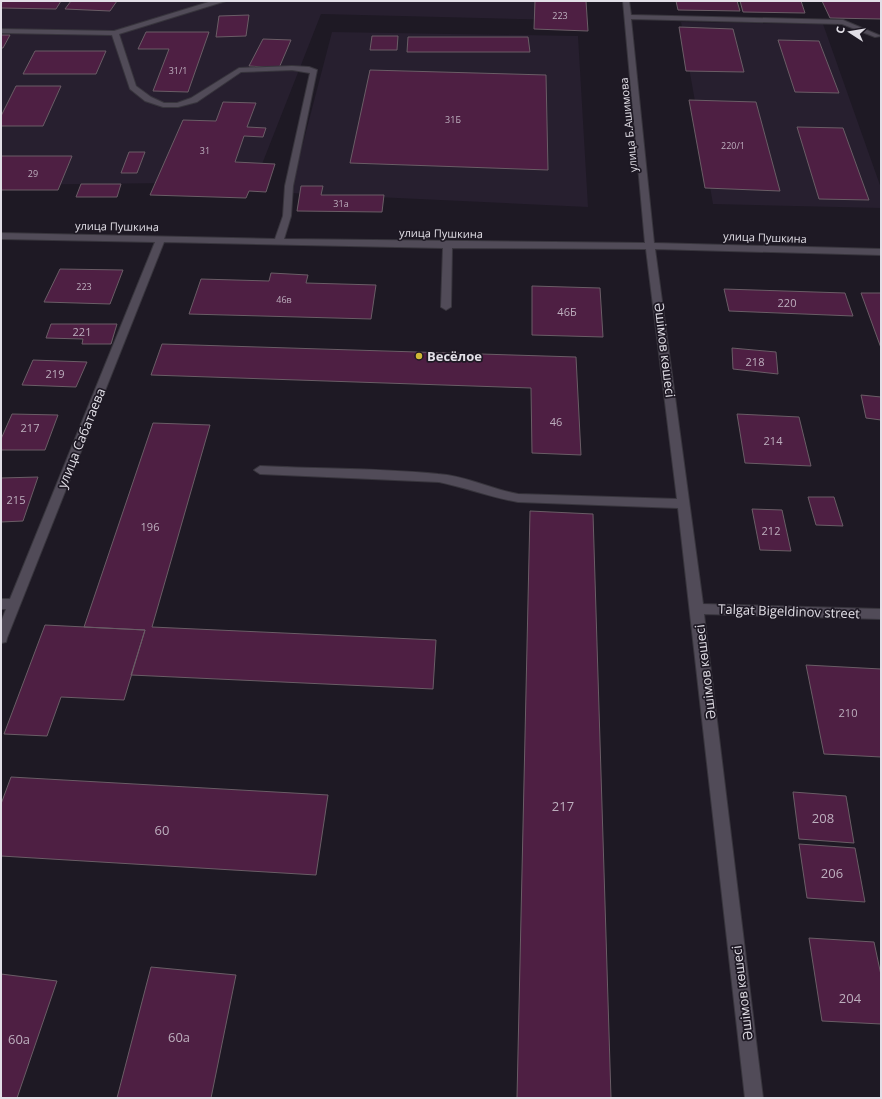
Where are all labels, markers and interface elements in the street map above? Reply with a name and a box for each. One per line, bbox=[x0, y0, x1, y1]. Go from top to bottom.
house number: 223 bbox=[552, 9, 568, 22]
north arrow bbox=[830, 12, 870, 52]
text: С bbox=[832, 25, 848, 35]
house number: 31/1 bbox=[169, 64, 187, 77]
street label: улица Б.Ашимова bbox=[616, 77, 640, 173]
house number: 31Б bbox=[445, 113, 461, 126]
house number: 220/1 bbox=[721, 139, 745, 152]
house number: 31 bbox=[200, 144, 210, 157]
house number: 29 bbox=[28, 167, 38, 180]
house number: 31а bbox=[333, 197, 349, 210]
street label: улица Пушкина bbox=[75, 218, 159, 234]
street label: улица Пушкина bbox=[399, 225, 483, 241]
street label: улица Пушкина bbox=[723, 228, 807, 246]
house number: 223 bbox=[76, 280, 92, 293]
house number: 46в bbox=[276, 293, 292, 306]
house number: 220 bbox=[778, 295, 796, 310]
street label: Әшімов көшесі bbox=[650, 302, 680, 398]
house number: 46Б bbox=[557, 304, 577, 319]
house number: 221 bbox=[73, 324, 91, 339]
place label: Весёлое bbox=[427, 347, 482, 365]
marker: Весёлое bbox=[414, 351, 424, 361]
house number: 218 bbox=[746, 354, 764, 369]
house number: 219 bbox=[46, 366, 64, 381]
street label: улица Сабатаева bbox=[53, 385, 109, 491]
house number: 46 bbox=[550, 414, 562, 429]
house number: 217 bbox=[21, 420, 39, 435]
house number: 214 bbox=[764, 433, 783, 448]
house number: 215 bbox=[7, 492, 25, 507]
house number: 196 bbox=[141, 519, 159, 534]
house number: 212 bbox=[762, 523, 780, 538]
street label: Talgat Bigeldinov street bbox=[718, 600, 860, 622]
street label: Әшімов көшесі bbox=[690, 624, 720, 720]
house number: 210 bbox=[839, 705, 857, 720]
house number: 217 bbox=[552, 797, 574, 815]
house number: 208 bbox=[812, 809, 834, 827]
house number: 60 bbox=[155, 821, 169, 839]
house number: 206 bbox=[821, 864, 843, 882]
street label: Әшімов көшесі bbox=[727, 945, 757, 1041]
house number: 204 bbox=[839, 989, 862, 1007]
house number: 60а bbox=[168, 1028, 190, 1046]
house number: 60а bbox=[8, 1030, 30, 1048]

